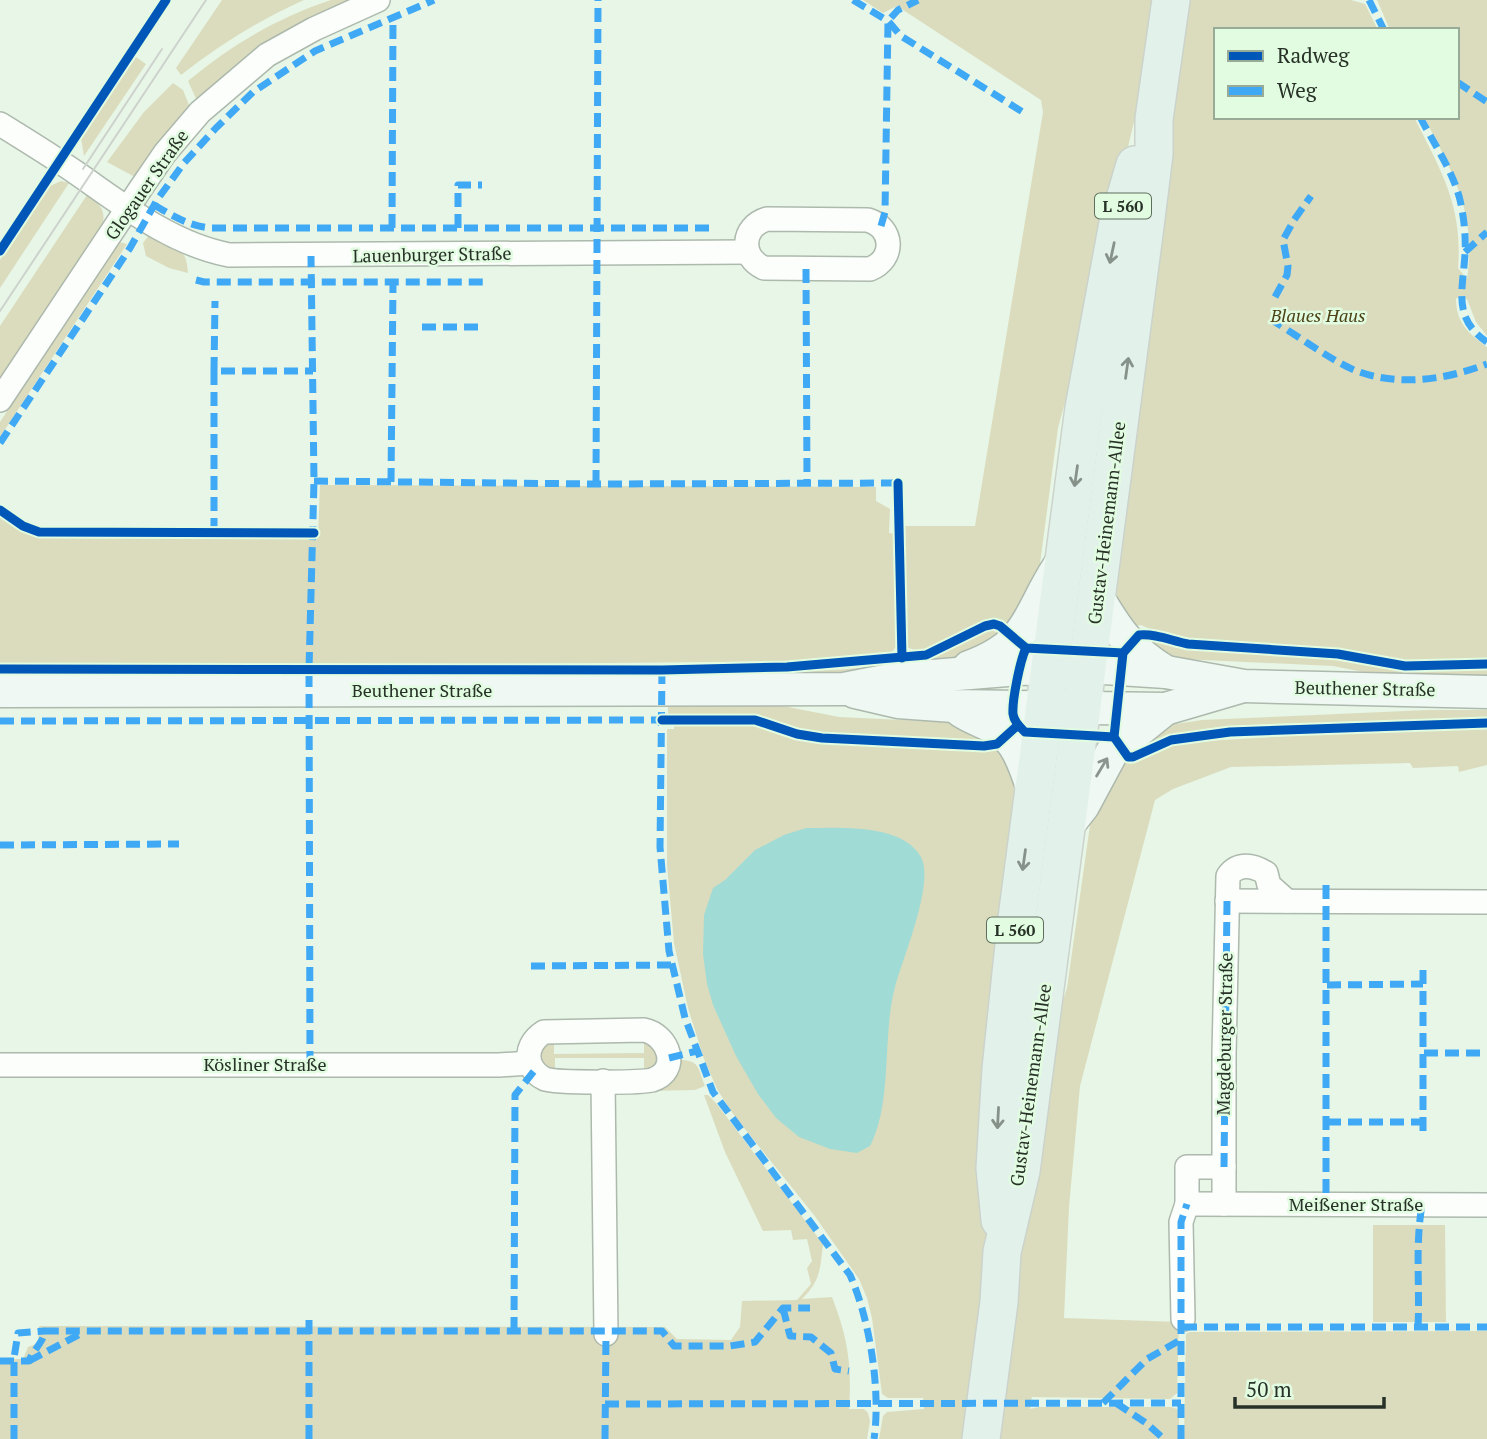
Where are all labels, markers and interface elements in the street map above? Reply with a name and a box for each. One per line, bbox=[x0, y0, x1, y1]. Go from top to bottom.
legend bbox=[1214, 28, 1459, 119]
text: Radweg bbox=[1277, 41, 1350, 69]
text: Weg bbox=[1277, 76, 1318, 104]
street label: Glogauer Straße bbox=[99, 124, 193, 244]
road number: L 560 bbox=[1095, 194, 1151, 218]
street label: Lauenburger Straße bbox=[352, 241, 512, 267]
one-way arrow bbox=[1104, 241, 1118, 264]
park label: Blaues Haus bbox=[1269, 303, 1366, 327]
one-way arrow bbox=[1120, 357, 1133, 380]
street label: Gustav-Heinemann-Allee bbox=[1082, 420, 1130, 626]
one-way arrow bbox=[1069, 464, 1082, 487]
street label: Beuthener Straße bbox=[1294, 675, 1436, 701]
street label: Beuthener Straße bbox=[352, 678, 492, 702]
one-way arrow bbox=[1096, 757, 1110, 777]
one-way arrow bbox=[1018, 848, 1031, 871]
road number: L 560 bbox=[987, 918, 1043, 942]
street label: Magdeburger Straße bbox=[1211, 952, 1237, 1116]
street label: Gustav-Heinemann-Allee bbox=[1004, 982, 1056, 1188]
street label: Kösliner Straße bbox=[203, 1052, 327, 1076]
one-way arrow bbox=[991, 1107, 1004, 1129]
street label: Meißener Straße bbox=[1289, 1192, 1423, 1216]
scale bar bbox=[1235, 1366, 1384, 1410]
text: 50 m bbox=[1246, 1375, 1292, 1403]

